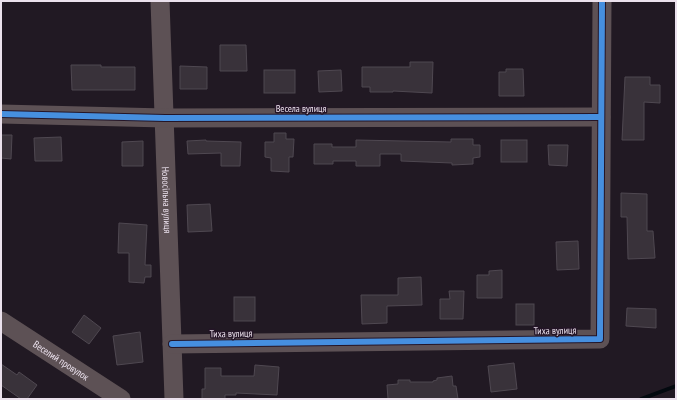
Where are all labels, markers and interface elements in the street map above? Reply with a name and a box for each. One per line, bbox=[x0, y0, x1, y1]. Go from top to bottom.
street label: Весела вулиця bbox=[276, 102, 326, 115]
street label: Новосільна вулиця bbox=[159, 166, 174, 234]
street label: Тиха вулиця bbox=[534, 324, 577, 337]
street label: Тиха вулиця bbox=[210, 327, 253, 340]
street label: Веселий провулок bbox=[31, 338, 92, 384]

